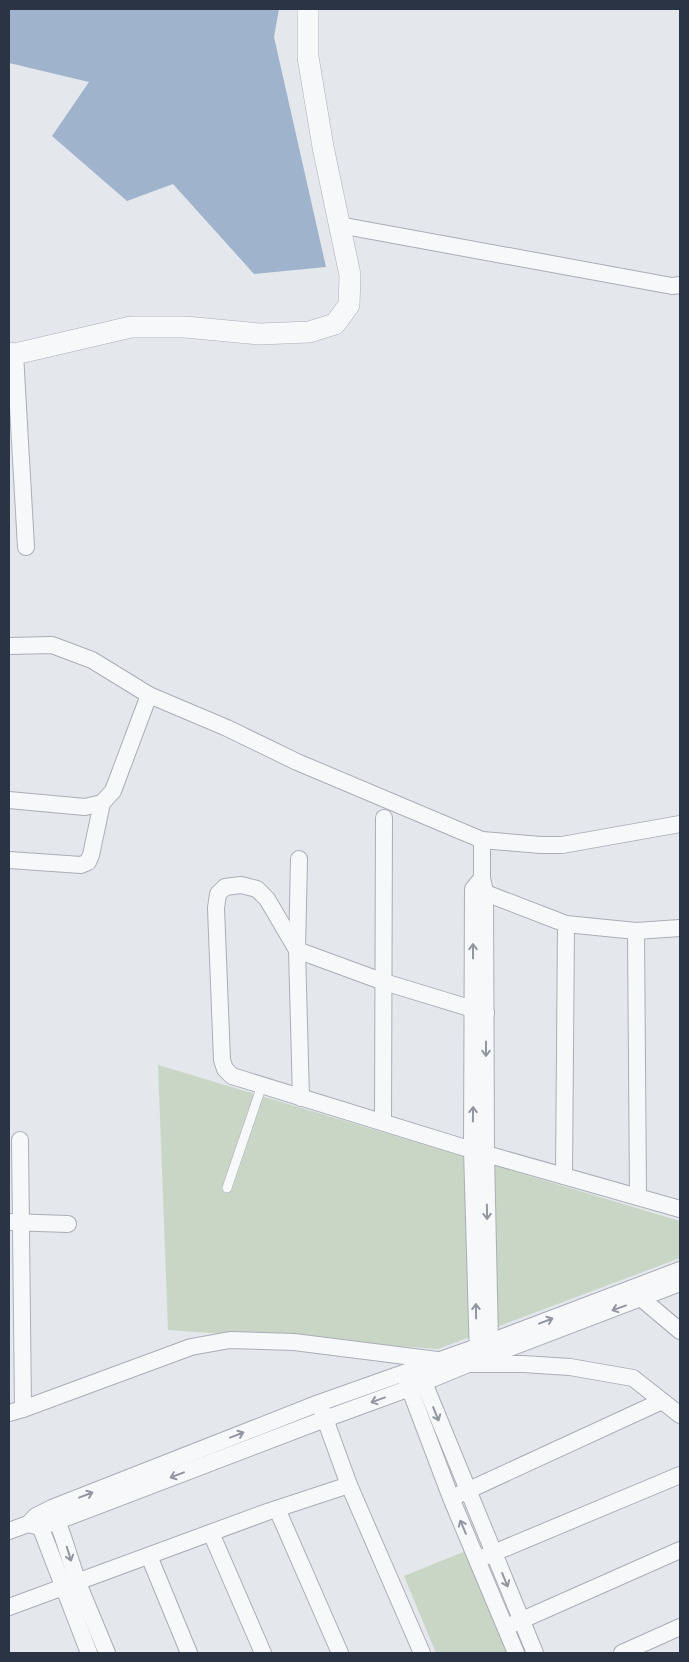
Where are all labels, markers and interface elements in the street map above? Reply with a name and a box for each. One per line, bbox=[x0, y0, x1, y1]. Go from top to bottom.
one-way arrow bbox=[468, 943, 478, 960]
one-way arrow bbox=[481, 1040, 491, 1057]
one-way arrow bbox=[468, 1106, 478, 1122]
one-way arrow bbox=[482, 1203, 492, 1219]
one-way arrow bbox=[471, 1303, 481, 1320]
one-way arrow bbox=[611, 1304, 627, 1313]
one-way arrow bbox=[538, 1315, 553, 1324]
one-way arrow bbox=[371, 1396, 386, 1405]
one-way arrow bbox=[432, 1406, 442, 1421]
one-way arrow bbox=[229, 1430, 245, 1439]
one-way arrow bbox=[170, 1471, 185, 1480]
one-way arrow bbox=[78, 1490, 93, 1499]
one-way arrow bbox=[458, 1520, 467, 1535]
one-way arrow bbox=[64, 1546, 74, 1562]
one-way arrow bbox=[501, 1573, 510, 1588]

